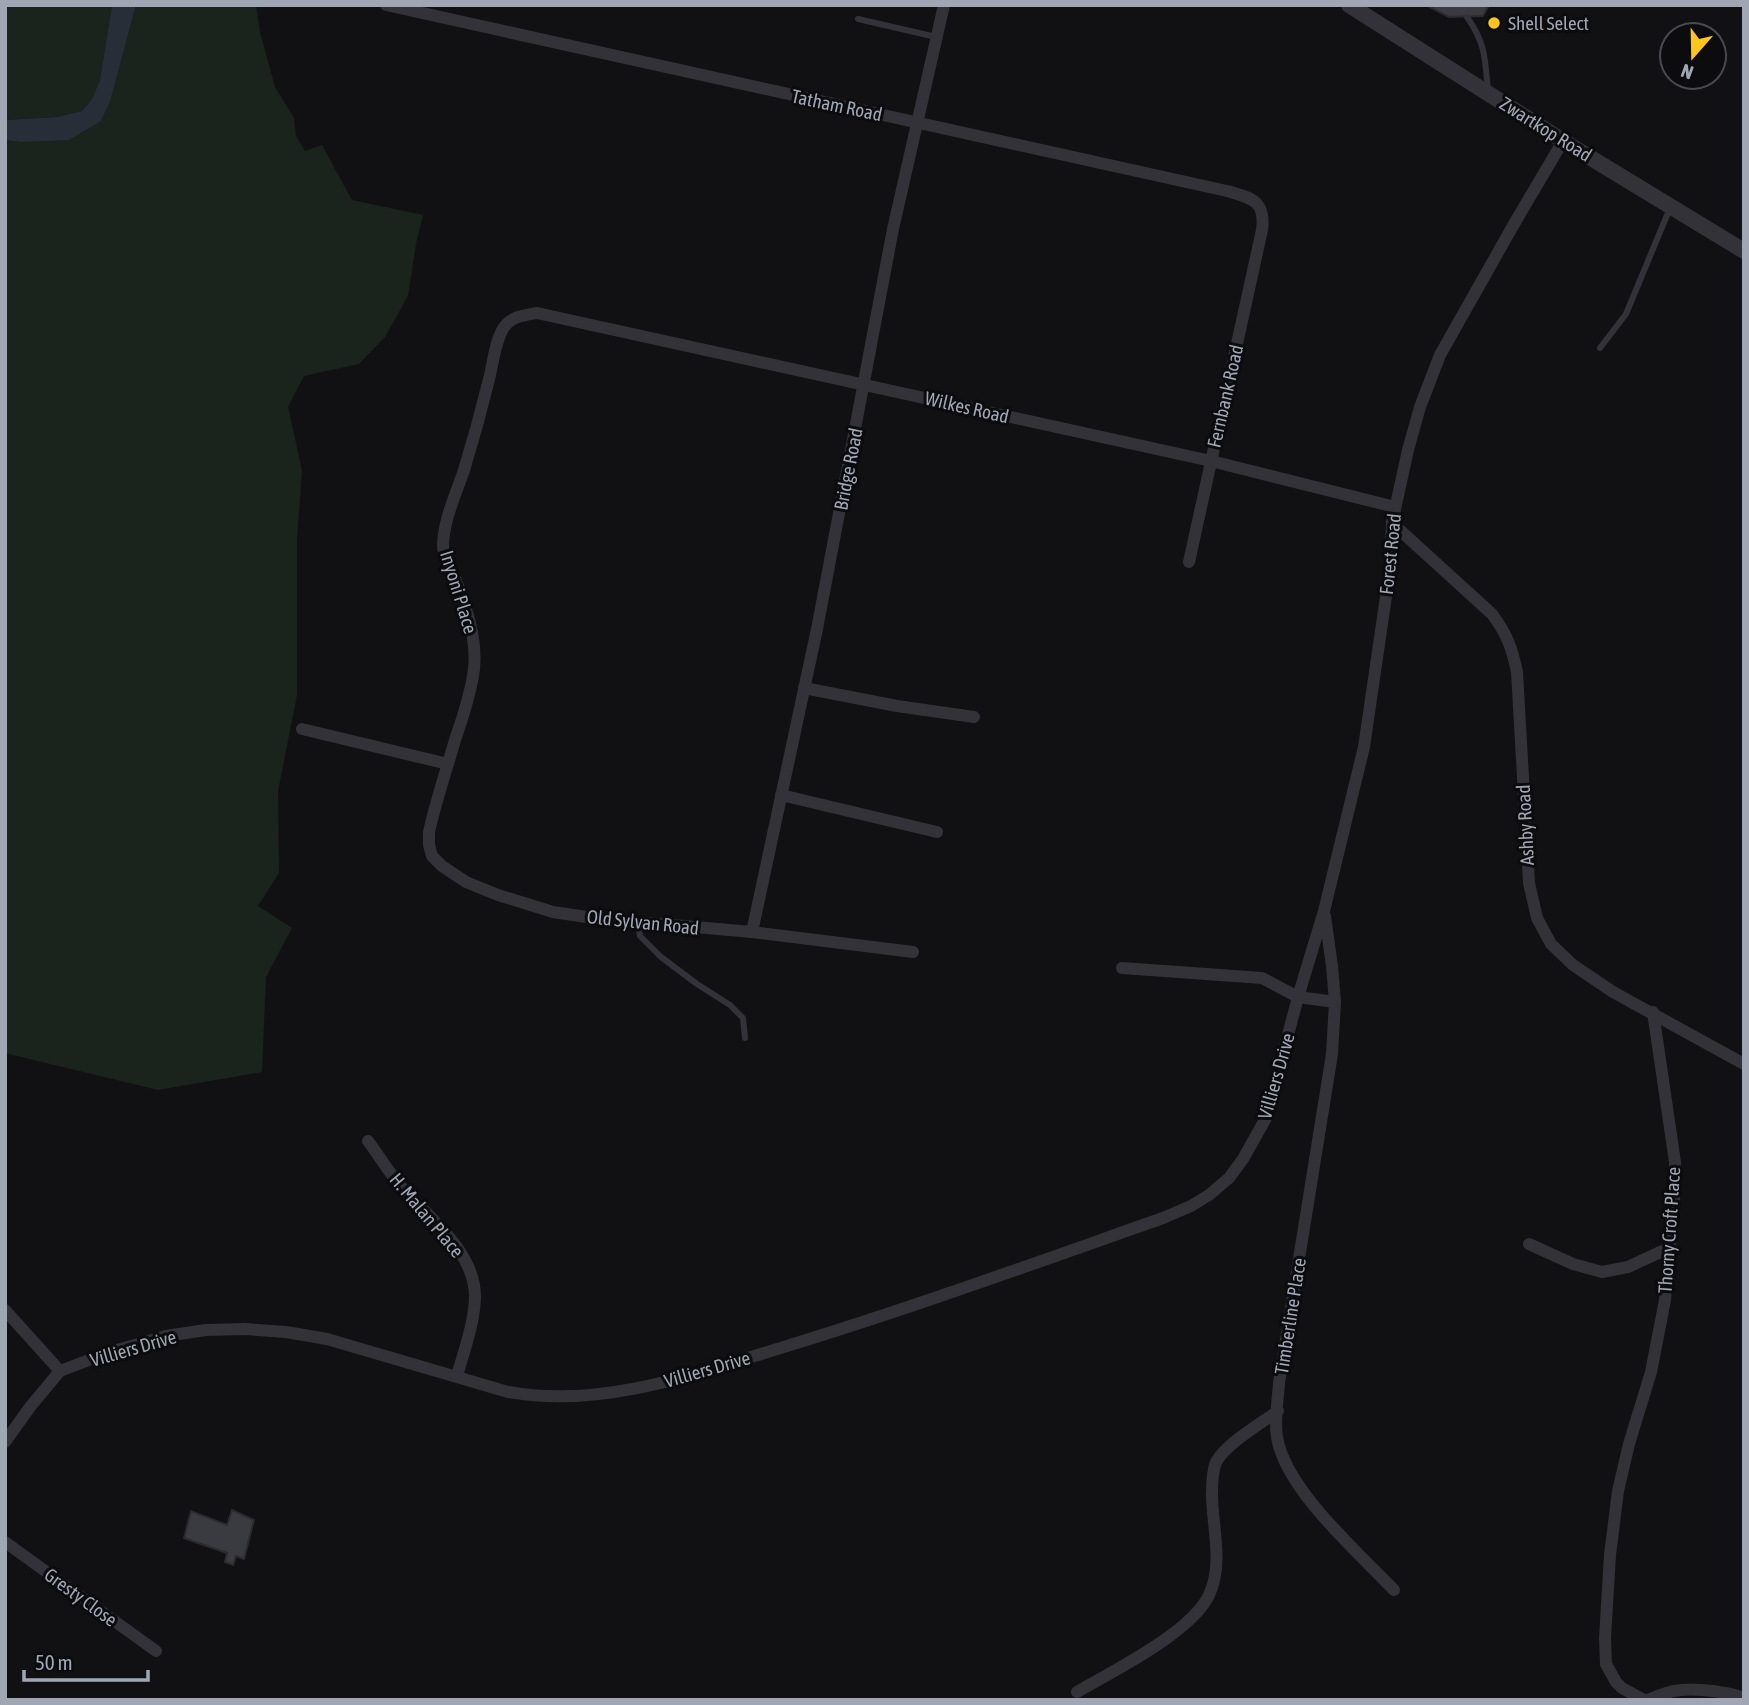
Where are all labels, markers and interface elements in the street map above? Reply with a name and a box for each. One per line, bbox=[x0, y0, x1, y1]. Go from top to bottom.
place label: Shell Select bbox=[1508, 12, 1589, 34]
marker: Shell Select bbox=[1486, 15, 1502, 31]
north arrow bbox=[1658, 21, 1728, 91]
text: N bbox=[1678, 60, 1696, 84]
street label: Tatham Road bbox=[790, 85, 884, 125]
street label: Zwartkop Road bbox=[1496, 92, 1596, 166]
street label: Fernbank Road bbox=[1202, 342, 1248, 450]
street label: Wilkes Road bbox=[923, 387, 1011, 427]
street label: Bridge Road bbox=[829, 426, 867, 512]
street label: Forest Road bbox=[1375, 512, 1405, 596]
street label: Inyoni Place bbox=[436, 548, 482, 636]
street label: Ashby Road bbox=[1512, 784, 1538, 866]
street label: Old Sylvan Road bbox=[586, 905, 700, 939]
street label: Villiers Drive bbox=[1253, 1030, 1299, 1122]
street label: Thorny Croft Place bbox=[1654, 1166, 1684, 1294]
street label: H. Malan Place bbox=[385, 1168, 469, 1262]
street label: Timberline Place bbox=[1270, 1256, 1310, 1376]
street label: Villiers Drive bbox=[87, 1325, 179, 1371]
street label: Villiers Drive bbox=[661, 1346, 753, 1392]
street label: Gresty Close bbox=[40, 1563, 122, 1631]
scale bar bbox=[24, 1638, 149, 1682]
text: 50 m bbox=[35, 1650, 73, 1674]

